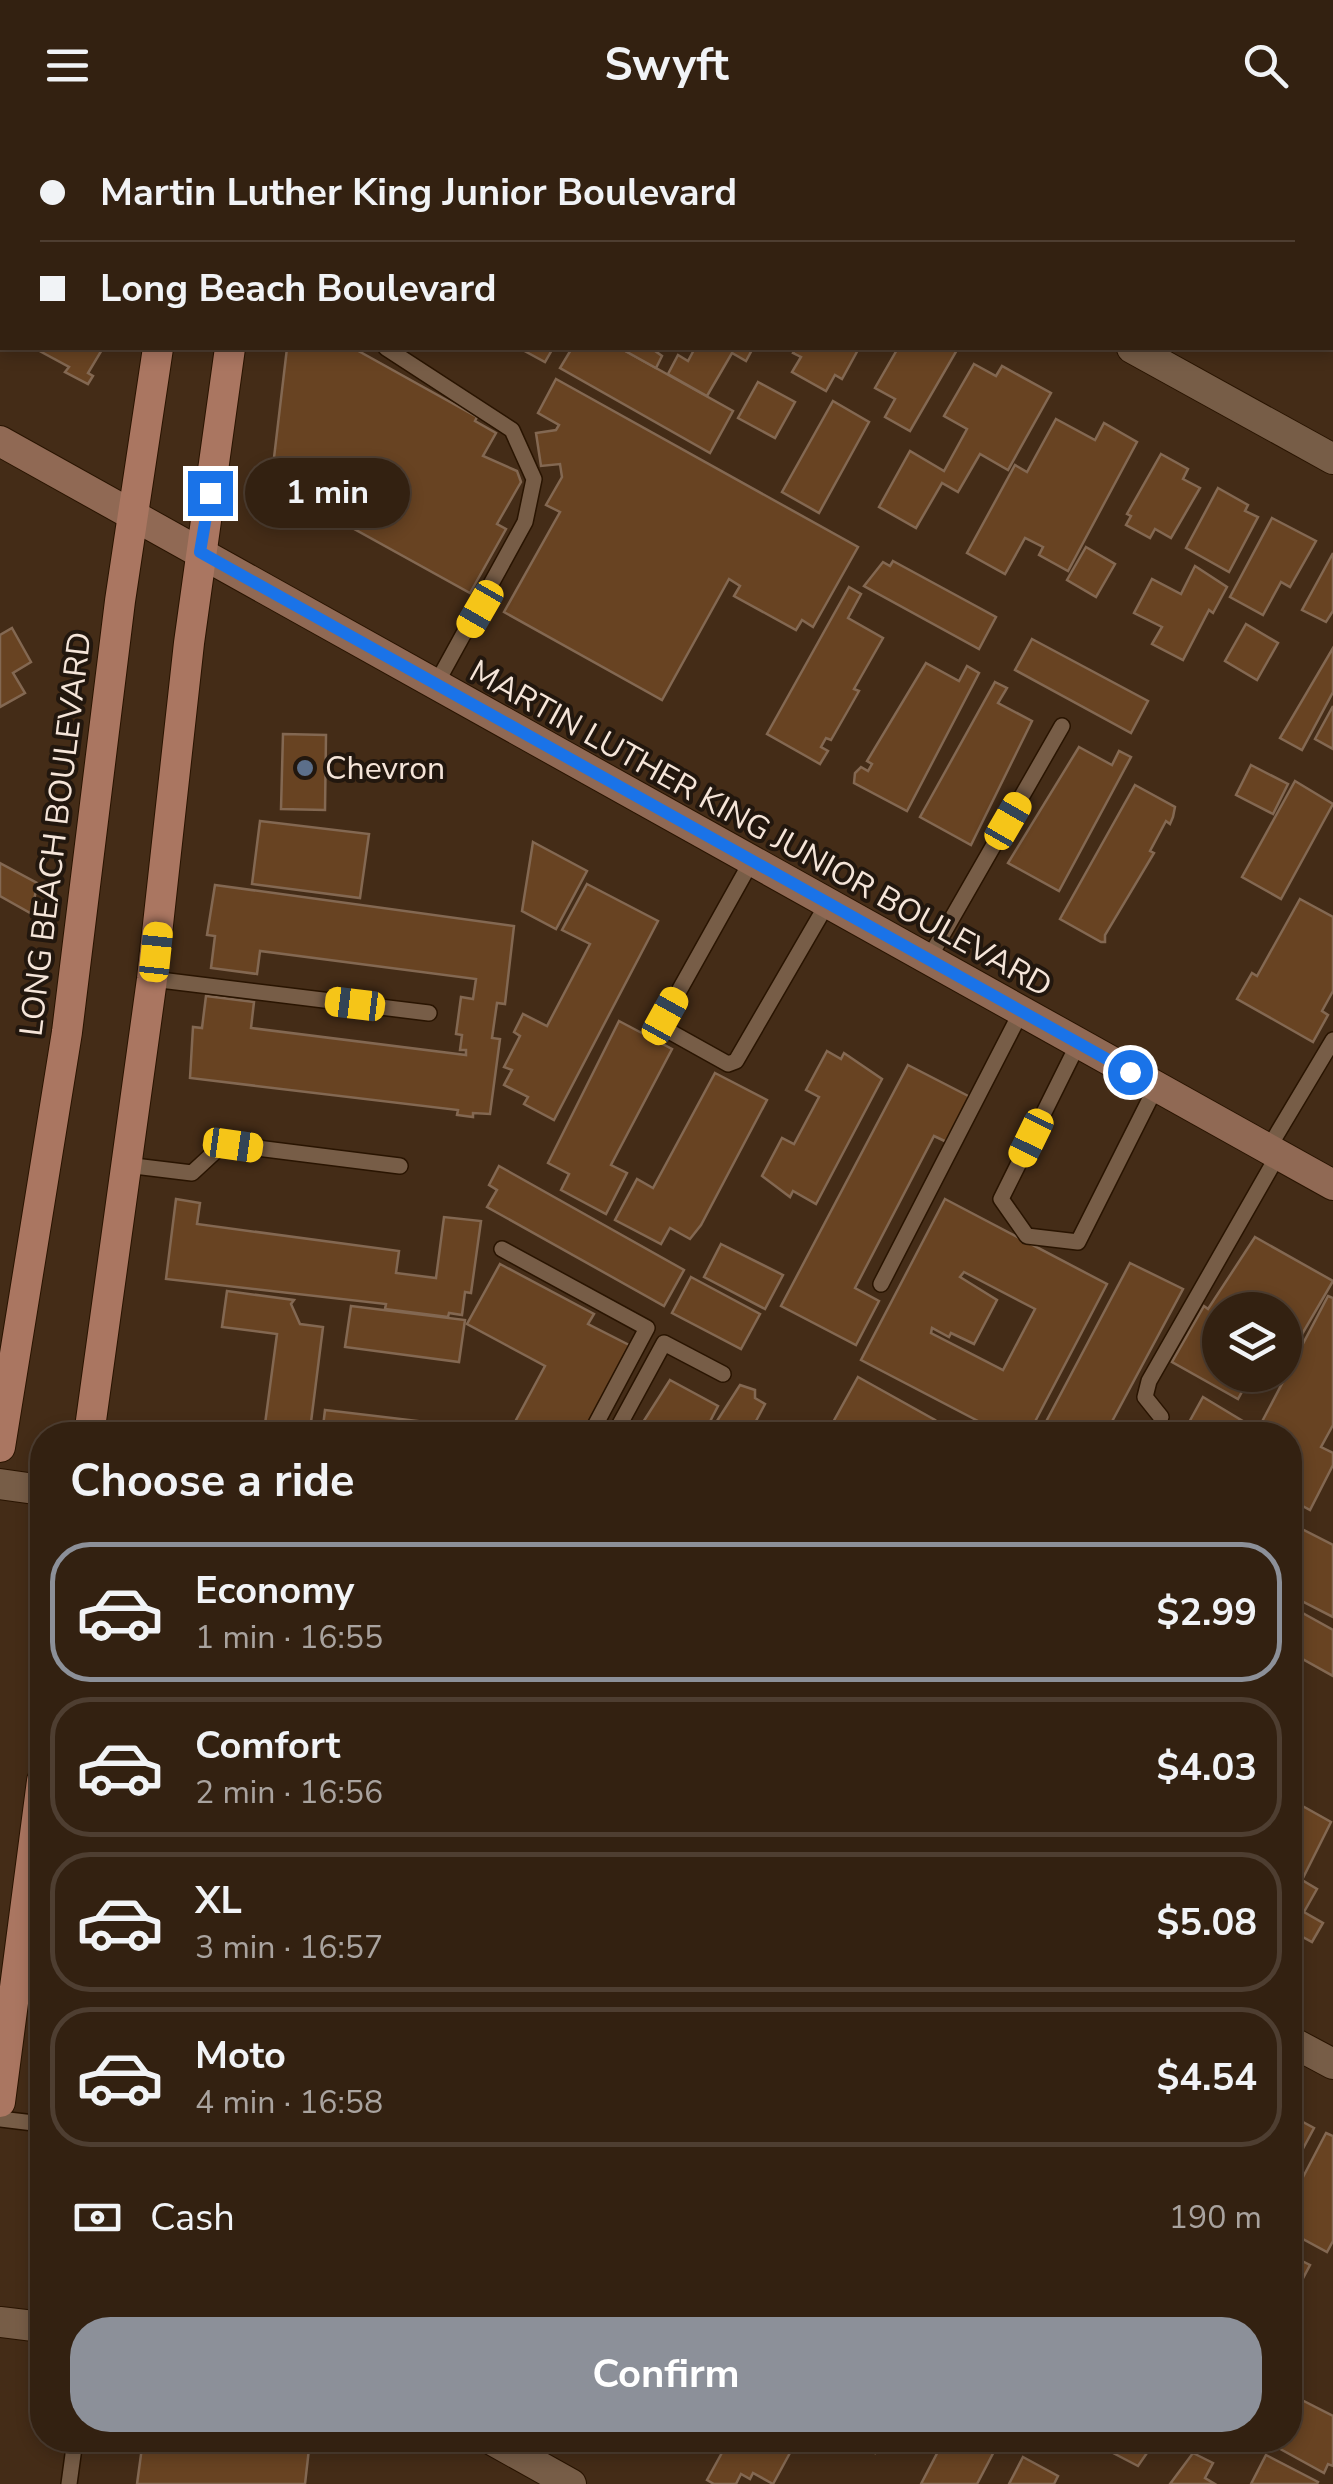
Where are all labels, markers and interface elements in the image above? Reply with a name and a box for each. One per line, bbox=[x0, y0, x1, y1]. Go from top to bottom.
text: Swyft bbox=[604, 35, 729, 96]
icon: menu bbox=[40, 38, 95, 93]
icon: search bbox=[1238, 38, 1293, 93]
text: Martin Luther King Junior Boulevard bbox=[100, 167, 737, 218]
text: Long Beach Boulevard bbox=[100, 263, 497, 314]
callout: 1 min bbox=[245, 458, 410, 528]
route end bbox=[188, 471, 233, 516]
text: 1 min bbox=[286, 471, 369, 514]
car bbox=[452, 576, 508, 642]
street label: LONG BEACH BOULEVARD bbox=[9, 630, 102, 1039]
street label: MARTIN LUTHER KING JUNIOR BOULEVARD bbox=[462, 650, 1060, 1007]
place label: Chevron bbox=[325, 747, 445, 790]
marker: Chevron bbox=[294, 757, 316, 779]
car bbox=[980, 788, 1036, 854]
car bbox=[138, 921, 174, 983]
car bbox=[637, 982, 693, 1050]
car bbox=[323, 985, 387, 1023]
route start bbox=[1108, 1050, 1153, 1095]
car bbox=[1004, 1104, 1058, 1172]
car bbox=[201, 1126, 265, 1164]
map controls bbox=[1202, 1292, 1302, 1392]
button: layers bbox=[1202, 1292, 1302, 1392]
text: Choose a ride bbox=[70, 1451, 355, 1512]
text: Economy bbox=[195, 1565, 354, 1616]
icon: car bbox=[75, 1567, 165, 1657]
text: $2.99 bbox=[1156, 1587, 1257, 1638]
text: 1 min · 16:55 bbox=[195, 1616, 383, 1659]
text: Comfort bbox=[195, 1720, 340, 1771]
icon: car bbox=[75, 1722, 165, 1812]
text: $4.03 bbox=[1156, 1742, 1257, 1793]
text: 2 min · 16:56 bbox=[195, 1771, 383, 1814]
text: XL bbox=[195, 1875, 242, 1926]
icon: car bbox=[75, 1877, 165, 1967]
text: $5.08 bbox=[1156, 1897, 1257, 1948]
text: 3 min · 16:57 bbox=[195, 1926, 383, 1969]
text: Moto bbox=[195, 2030, 286, 2081]
icon: car bbox=[75, 2032, 165, 2122]
text: $4.54 bbox=[1156, 2052, 1257, 2103]
text: 4 min · 16:58 bbox=[195, 2081, 383, 2124]
icon: cash bbox=[70, 2190, 125, 2245]
text: Cash bbox=[150, 2192, 235, 2243]
text: 190 m bbox=[1169, 2196, 1262, 2239]
button: Confirm bbox=[70, 2317, 1262, 2432]

